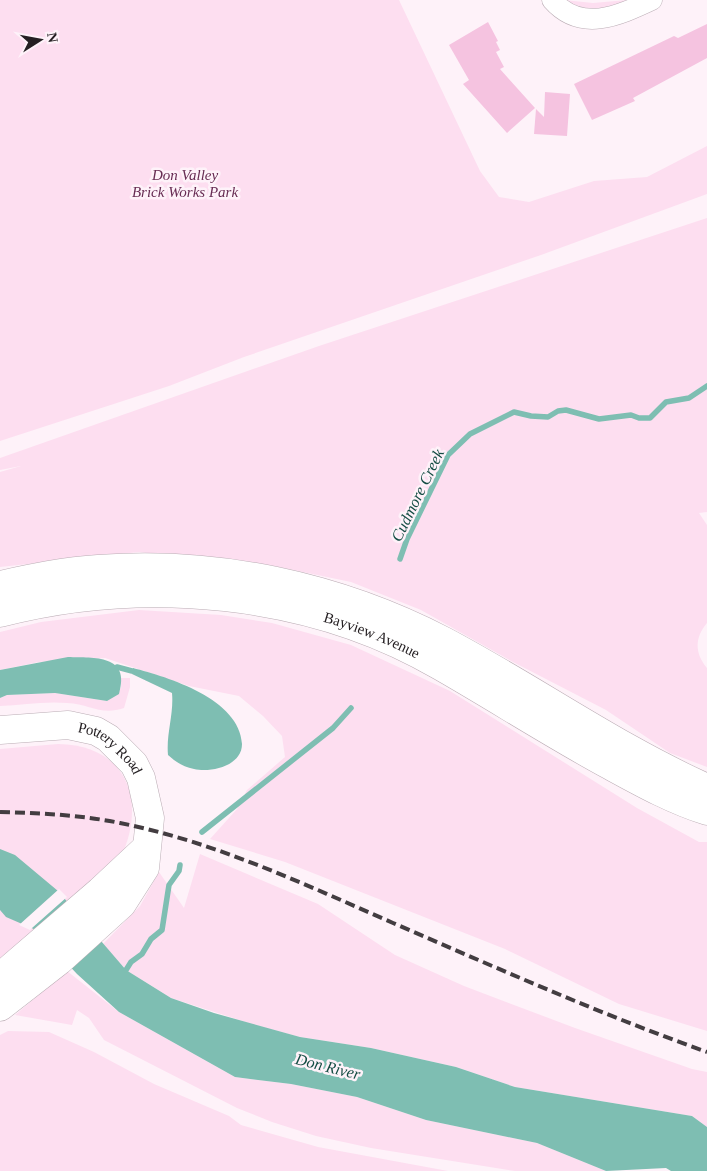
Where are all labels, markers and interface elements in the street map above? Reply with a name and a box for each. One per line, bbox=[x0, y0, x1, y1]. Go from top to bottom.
north arrow bbox=[15, 15, 65, 65]
text: N bbox=[44, 31, 61, 44]
park label: Don Valley Brick Works Park bbox=[132, 167, 238, 200]
water label: Cudmore Creek bbox=[388, 445, 448, 544]
street label: Bayview Avenue bbox=[322, 609, 423, 662]
street label: Pottery Road bbox=[77, 719, 146, 777]
water label: Don River bbox=[293, 1050, 363, 1083]

